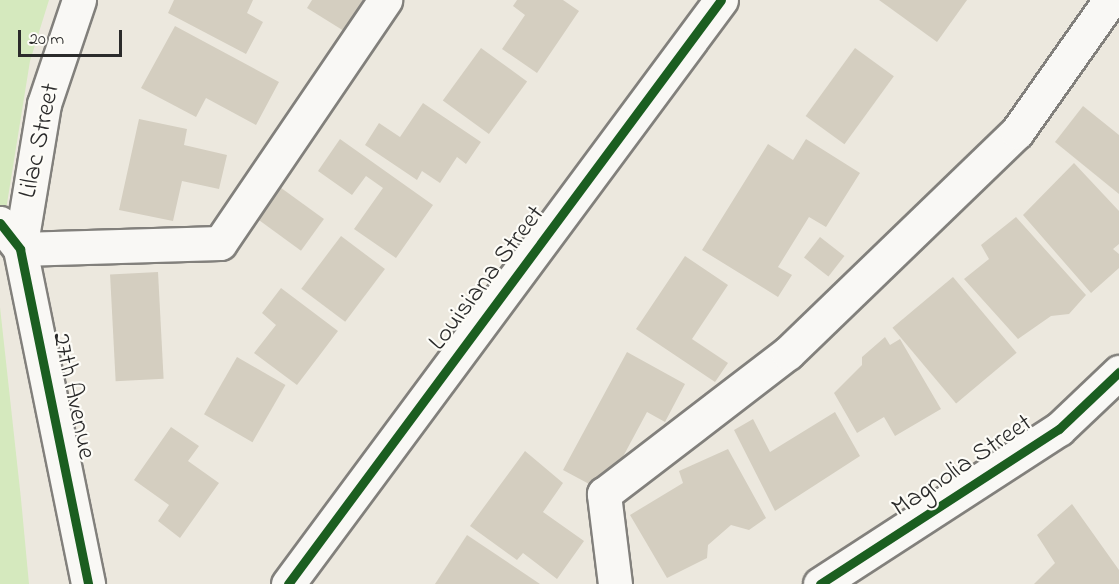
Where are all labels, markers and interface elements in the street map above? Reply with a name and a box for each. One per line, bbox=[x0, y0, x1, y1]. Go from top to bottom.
scale bar bbox=[21, 18, 124, 56]
text: 20 m bbox=[29, 27, 64, 53]
street label: Lilac Street bbox=[14, 81, 68, 201]
street label: Louisiana Street bbox=[423, 200, 553, 358]
street label: 27th Avenue bbox=[43, 330, 101, 462]
street label: Magnolia Street bbox=[887, 409, 1039, 525]

